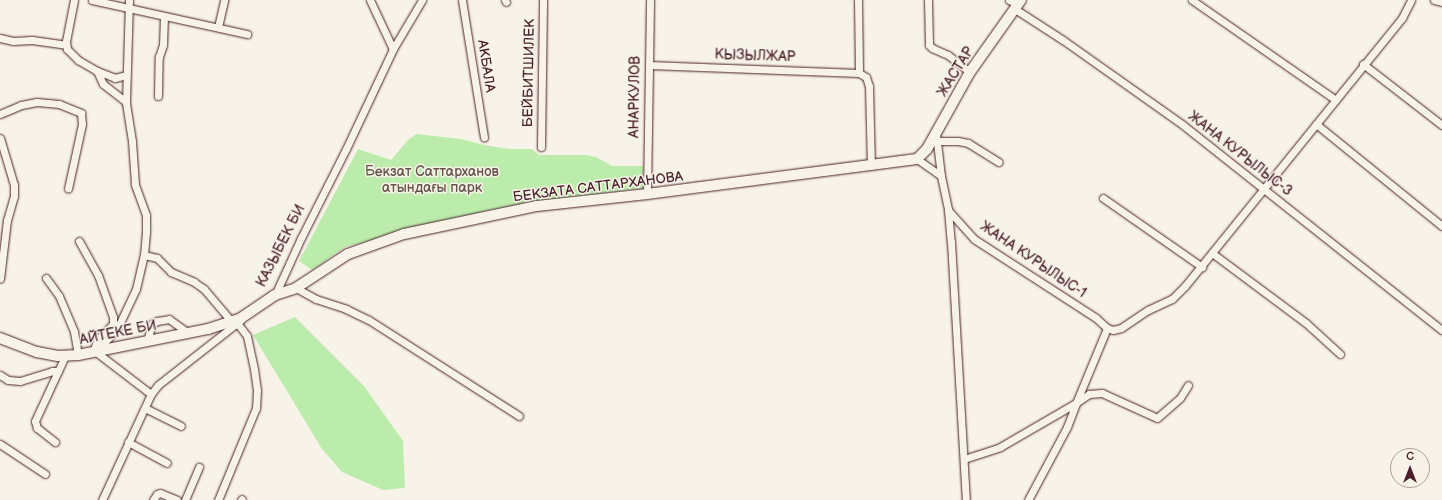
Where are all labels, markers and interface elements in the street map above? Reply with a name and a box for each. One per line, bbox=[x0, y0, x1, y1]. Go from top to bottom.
street label: БЕЙБИТШИЛЕК bbox=[520, 19, 538, 127]
street label: АКБАЛА bbox=[474, 38, 498, 94]
street label: ЖАСТАР bbox=[934, 44, 978, 100]
street label: КЫЗЫЛЖАР bbox=[714, 46, 796, 66]
street label: АНАРКУЛОВ bbox=[626, 56, 644, 138]
street label: ЖАНА КУРЫЛЫС-3 bbox=[1185, 108, 1295, 200]
park label: Бекзат Саттарханов атындағы парк bbox=[365, 164, 499, 196]
street label: БЕКЗАТА САТТАРХАНОВА bbox=[512, 168, 684, 206]
street label: КАЗЫБЕК БИ bbox=[253, 202, 309, 290]
street label: ЖАНА КУРЫЛЫС-1 bbox=[977, 218, 1089, 302]
street label: АЙТЕКЕ БИ bbox=[78, 317, 158, 349]
north arrow bbox=[1390, 448, 1430, 488]
text: С bbox=[1406, 450, 1414, 463]

